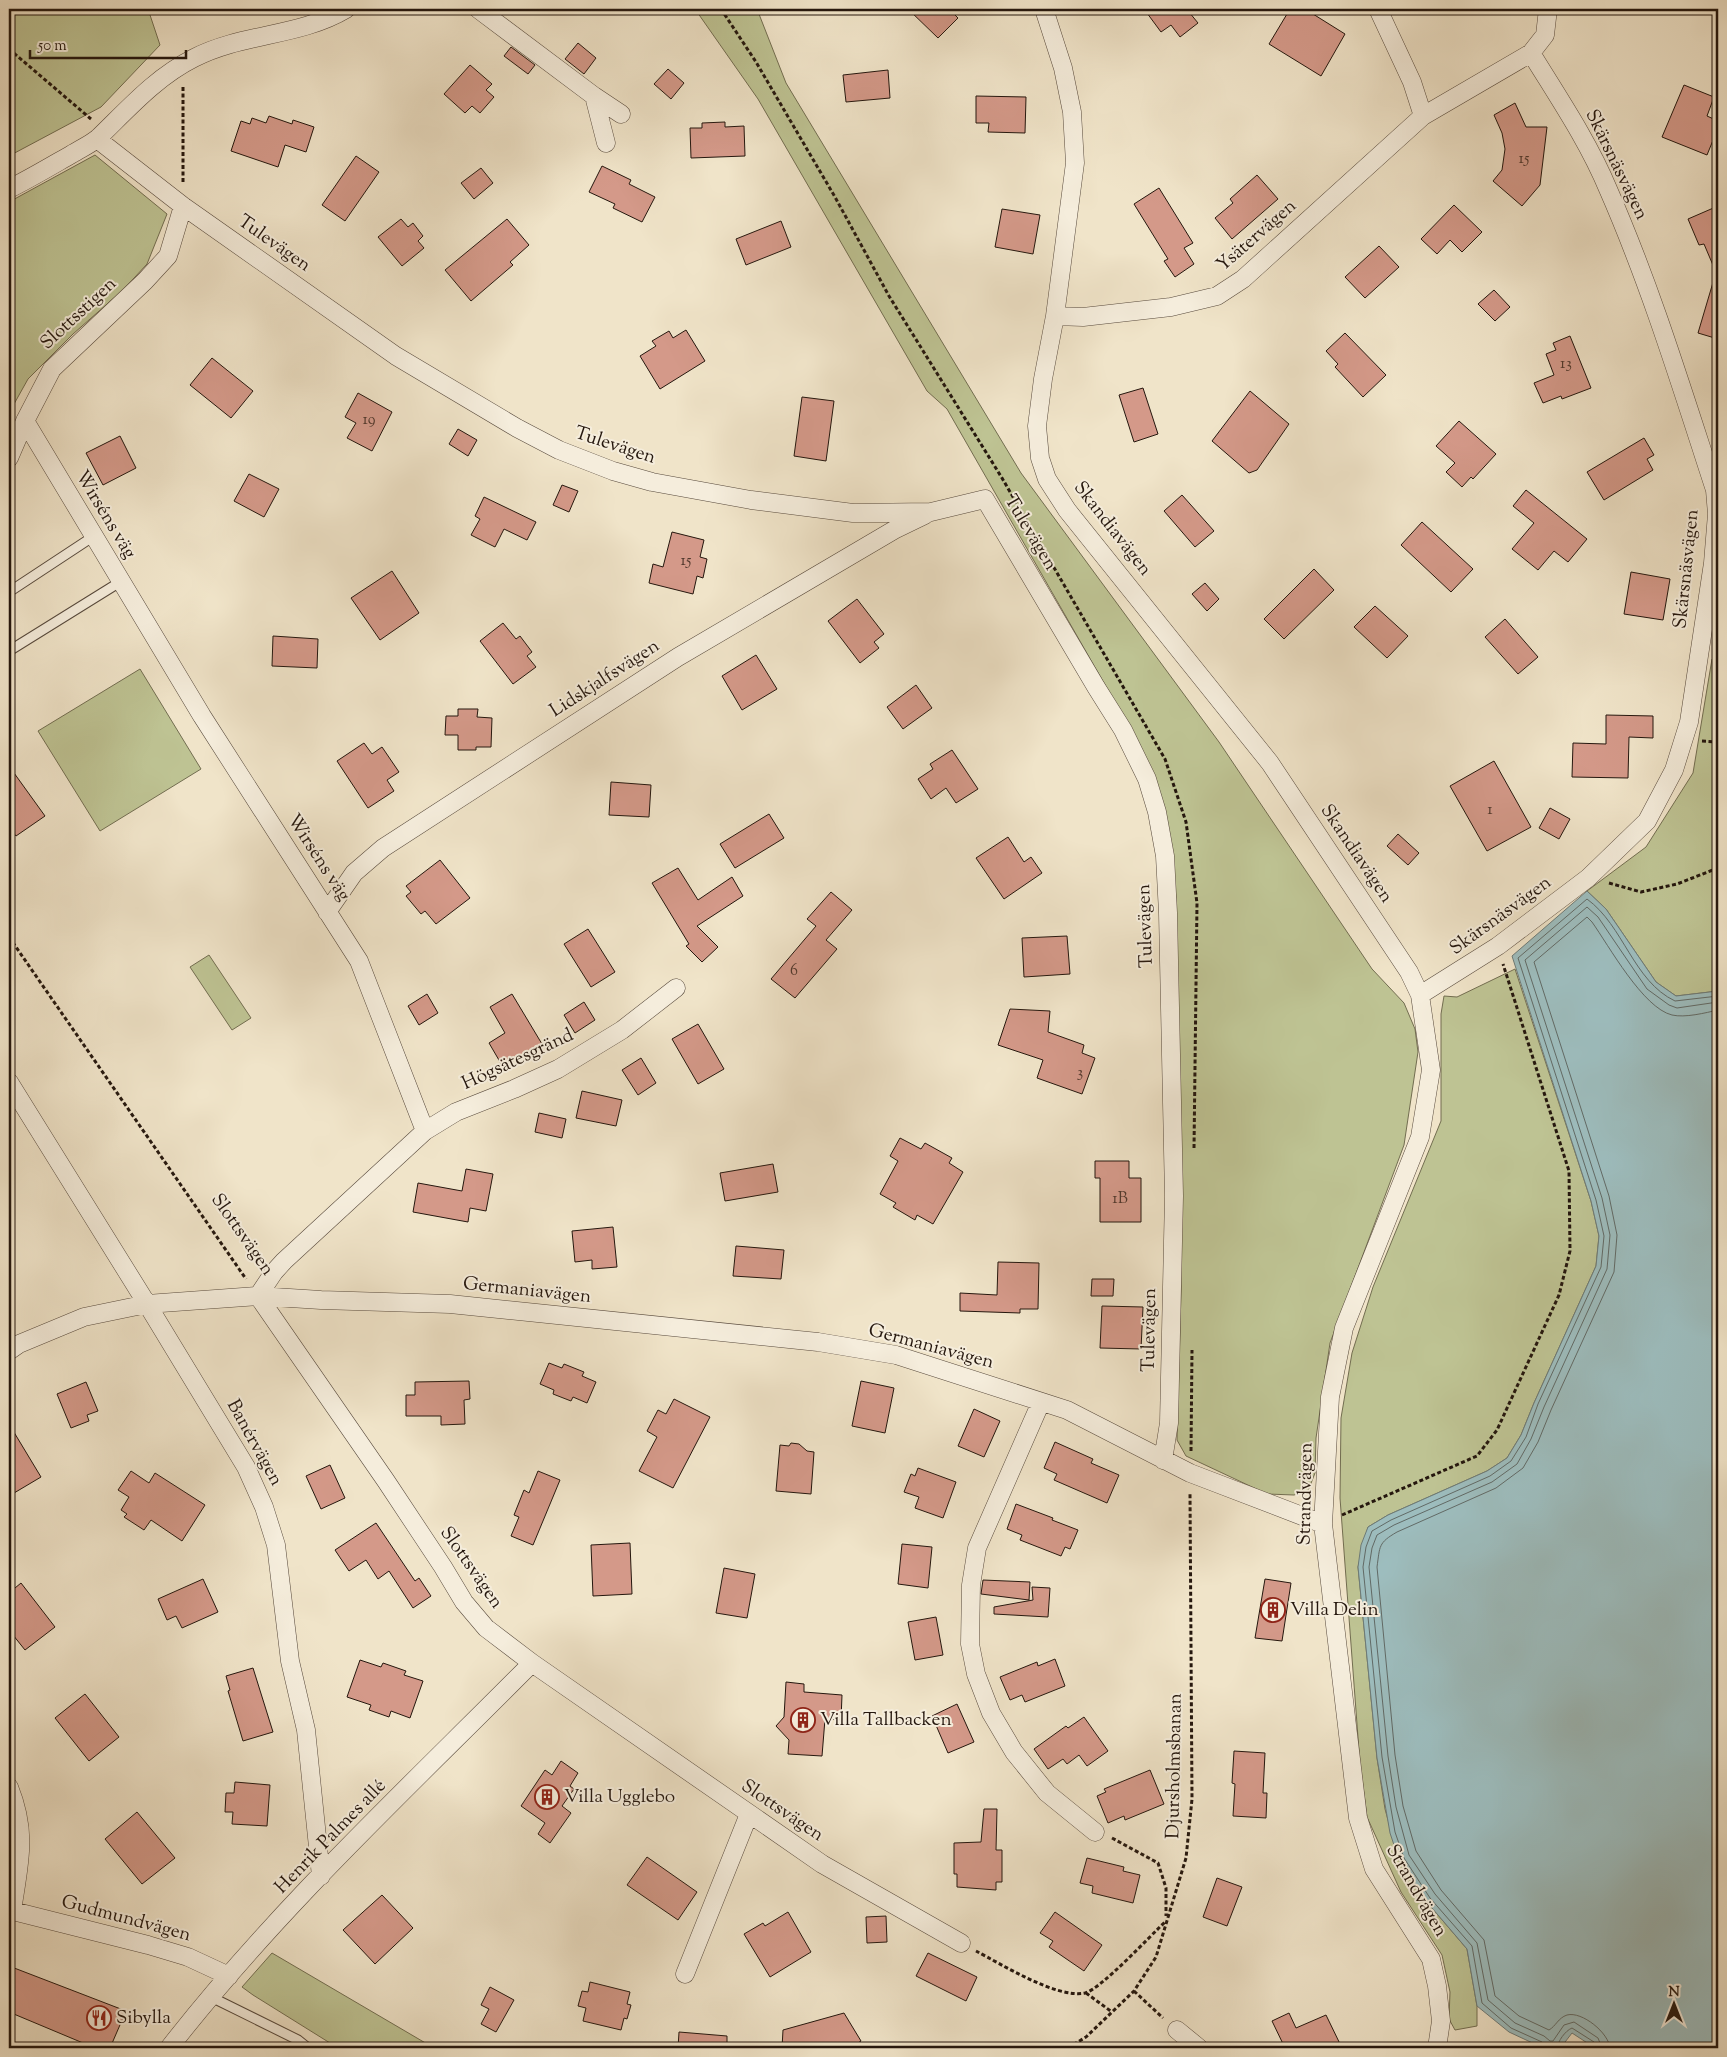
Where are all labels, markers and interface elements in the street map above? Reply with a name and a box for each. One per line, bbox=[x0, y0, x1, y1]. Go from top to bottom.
scale bar bbox=[30, 28, 186, 60]
text: 50 m bbox=[37, 36, 67, 57]
street label: Skärsnäsvägen bbox=[1578, 105, 1654, 225]
house number: 15 bbox=[1519, 148, 1530, 171]
street label: Ysätervägen bbox=[1211, 194, 1303, 278]
street label: Tulevägen bbox=[232, 209, 316, 279]
street label: Slottsstigen bbox=[35, 271, 123, 357]
house number: 13 bbox=[1560, 353, 1572, 376]
house number: 19 bbox=[362, 409, 376, 432]
street label: Tulevägen bbox=[571, 420, 659, 472]
street label: Wirséns väg bbox=[68, 466, 142, 564]
street label: Skandiavägen bbox=[1066, 476, 1158, 582]
street label: Tulevägen bbox=[997, 490, 1063, 576]
street label: Skärsnäsvägen bbox=[1667, 508, 1707, 630]
house number: 15 bbox=[681, 550, 692, 573]
street label: Lidskjalfsvägen bbox=[545, 633, 665, 725]
street label: Skandiavägen bbox=[1313, 799, 1399, 909]
house number: 1 bbox=[1487, 799, 1493, 822]
street label: Wirséns väg bbox=[280, 809, 356, 907]
street label: Skärsnäsvägen bbox=[1445, 870, 1557, 962]
street label: Tulevägen bbox=[1131, 884, 1161, 968]
house number: 6 bbox=[790, 960, 798, 983]
street label: Högsätesgränd bbox=[458, 1022, 579, 1098]
house number: 3 bbox=[1077, 1062, 1083, 1085]
street label: Slottsvägen bbox=[204, 1188, 280, 1282]
house number: 1B bbox=[1112, 1188, 1128, 1211]
street label: Germaniavägen bbox=[462, 1271, 592, 1311]
street label: Tulevägen bbox=[1136, 1288, 1164, 1372]
street label: Germaniavägen bbox=[865, 1317, 997, 1377]
street label: Banérvägen bbox=[219, 1395, 289, 1491]
street label: Strandvägen bbox=[1292, 1442, 1320, 1546]
street label: Slottsvägen bbox=[433, 1521, 509, 1615]
building icon: Villa Delin bbox=[1260, 1597, 1286, 1623]
place label: Villa Delin bbox=[1290, 1597, 1379, 1624]
street label: Djursholmsbanan bbox=[1160, 1693, 1190, 1839]
building icon: Villa Tallbacken bbox=[790, 1707, 816, 1733]
place label: Villa Tallbacken bbox=[820, 1707, 952, 1734]
street label: Henrik Palmes allé bbox=[269, 1773, 393, 1900]
street label: Slottsvägen bbox=[735, 1773, 829, 1849]
building icon: Villa Ugglebo bbox=[534, 1784, 560, 1810]
place label: Villa Ugglebo bbox=[564, 1784, 675, 1811]
street label: Strandvägen bbox=[1379, 1840, 1453, 1942]
street label: Gudmundvägen bbox=[58, 1889, 194, 1949]
north arrow bbox=[1650, 1980, 1700, 2030]
text: N bbox=[1668, 1983, 1680, 2003]
restaurant icon: Sibylla bbox=[86, 2005, 112, 2031]
place label: Sibylla bbox=[116, 2005, 171, 2032]

